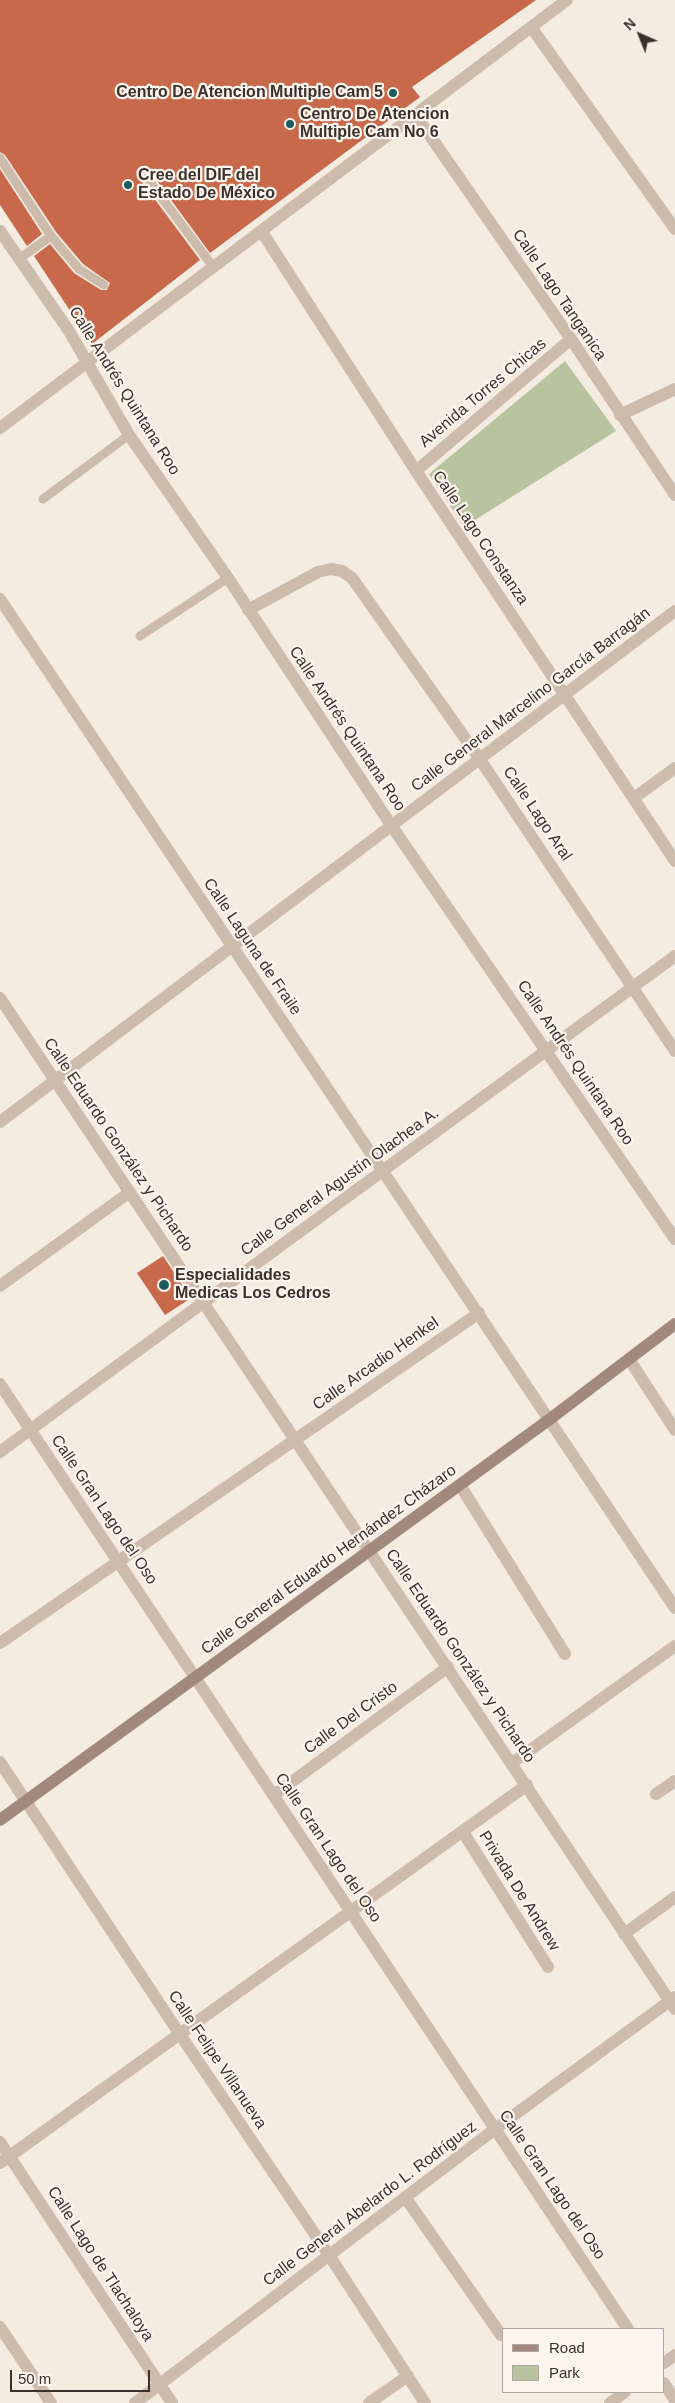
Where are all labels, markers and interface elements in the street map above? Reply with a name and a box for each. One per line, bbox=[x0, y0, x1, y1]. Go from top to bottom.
north arrow bbox=[615, 10, 665, 60]
text: N bbox=[620, 15, 639, 33]
place label: Centro De Atencion Multiple Cam 5 bbox=[116, 83, 383, 103]
marker: Centro De Atencion Multiple Cam 5 bbox=[387, 87, 399, 99]
place label: Centro De Atencion Multiple Cam No 6 bbox=[300, 105, 449, 143]
marker: Centro De Atencion Multiple Cam No 6 bbox=[284, 118, 296, 130]
place label: Cree del DIF del Estado De México bbox=[138, 166, 275, 204]
marker: Cree del DIF del Estado De México bbox=[122, 179, 134, 191]
street label: Calle Lago Tanganica bbox=[508, 226, 610, 364]
street label: Calle Andrés Quintana Roo bbox=[64, 303, 184, 479]
street label: Avenida Torres Chicas bbox=[416, 334, 550, 452]
street label: Calle Lago Constanza bbox=[428, 467, 532, 609]
street label: Calle General Marcelino García Barragán bbox=[408, 604, 654, 796]
street label: Calle Andrés Quintana Roo bbox=[285, 643, 409, 815]
street label: Calle Lago Aral bbox=[498, 763, 576, 865]
street label: Calle Laguna de Fraile bbox=[199, 875, 305, 1019]
street label: Calle Andrés Quintana Roo bbox=[513, 977, 637, 1149]
street label: Calle Eduardo González y Pichardo bbox=[39, 1035, 197, 1255]
street label: Calle General Agustín Olachea A. bbox=[237, 1104, 443, 1260]
place label: Especialidades Medicas Los Cedros bbox=[175, 1266, 331, 1304]
marker: Especialidades Medicas Los Cedros bbox=[157, 1278, 171, 1292]
street label: Calle Arcadio Henkel bbox=[309, 1313, 443, 1415]
street label: Calle Gran Lago del Oso bbox=[47, 1432, 161, 1588]
street label: Calle General Eduardo Hernández Cházaro bbox=[198, 1461, 460, 1659]
street label: Calle Eduardo González y Pichardo bbox=[381, 1546, 539, 1766]
street label: Calle Del Cristo bbox=[300, 1678, 402, 1758]
street label: Calle Gran Lago del Oso bbox=[271, 1770, 385, 1926]
street label: Privada De Andrew bbox=[474, 1827, 564, 1955]
street label: Calle Felipe Villanueva bbox=[164, 1987, 270, 2133]
street label: Calle Gran Lago del Oso bbox=[495, 2107, 609, 2263]
street label: Calle General Abelardo L. Rodríguez bbox=[259, 2117, 481, 2291]
street label: Calle Lago de Tlachaloya bbox=[43, 2183, 157, 2345]
legend bbox=[502, 2328, 665, 2393]
text: Road bbox=[549, 2339, 585, 2356]
scale bar bbox=[12, 2360, 152, 2392]
text: Park bbox=[549, 2364, 580, 2381]
text: 50 m bbox=[18, 2370, 51, 2387]

